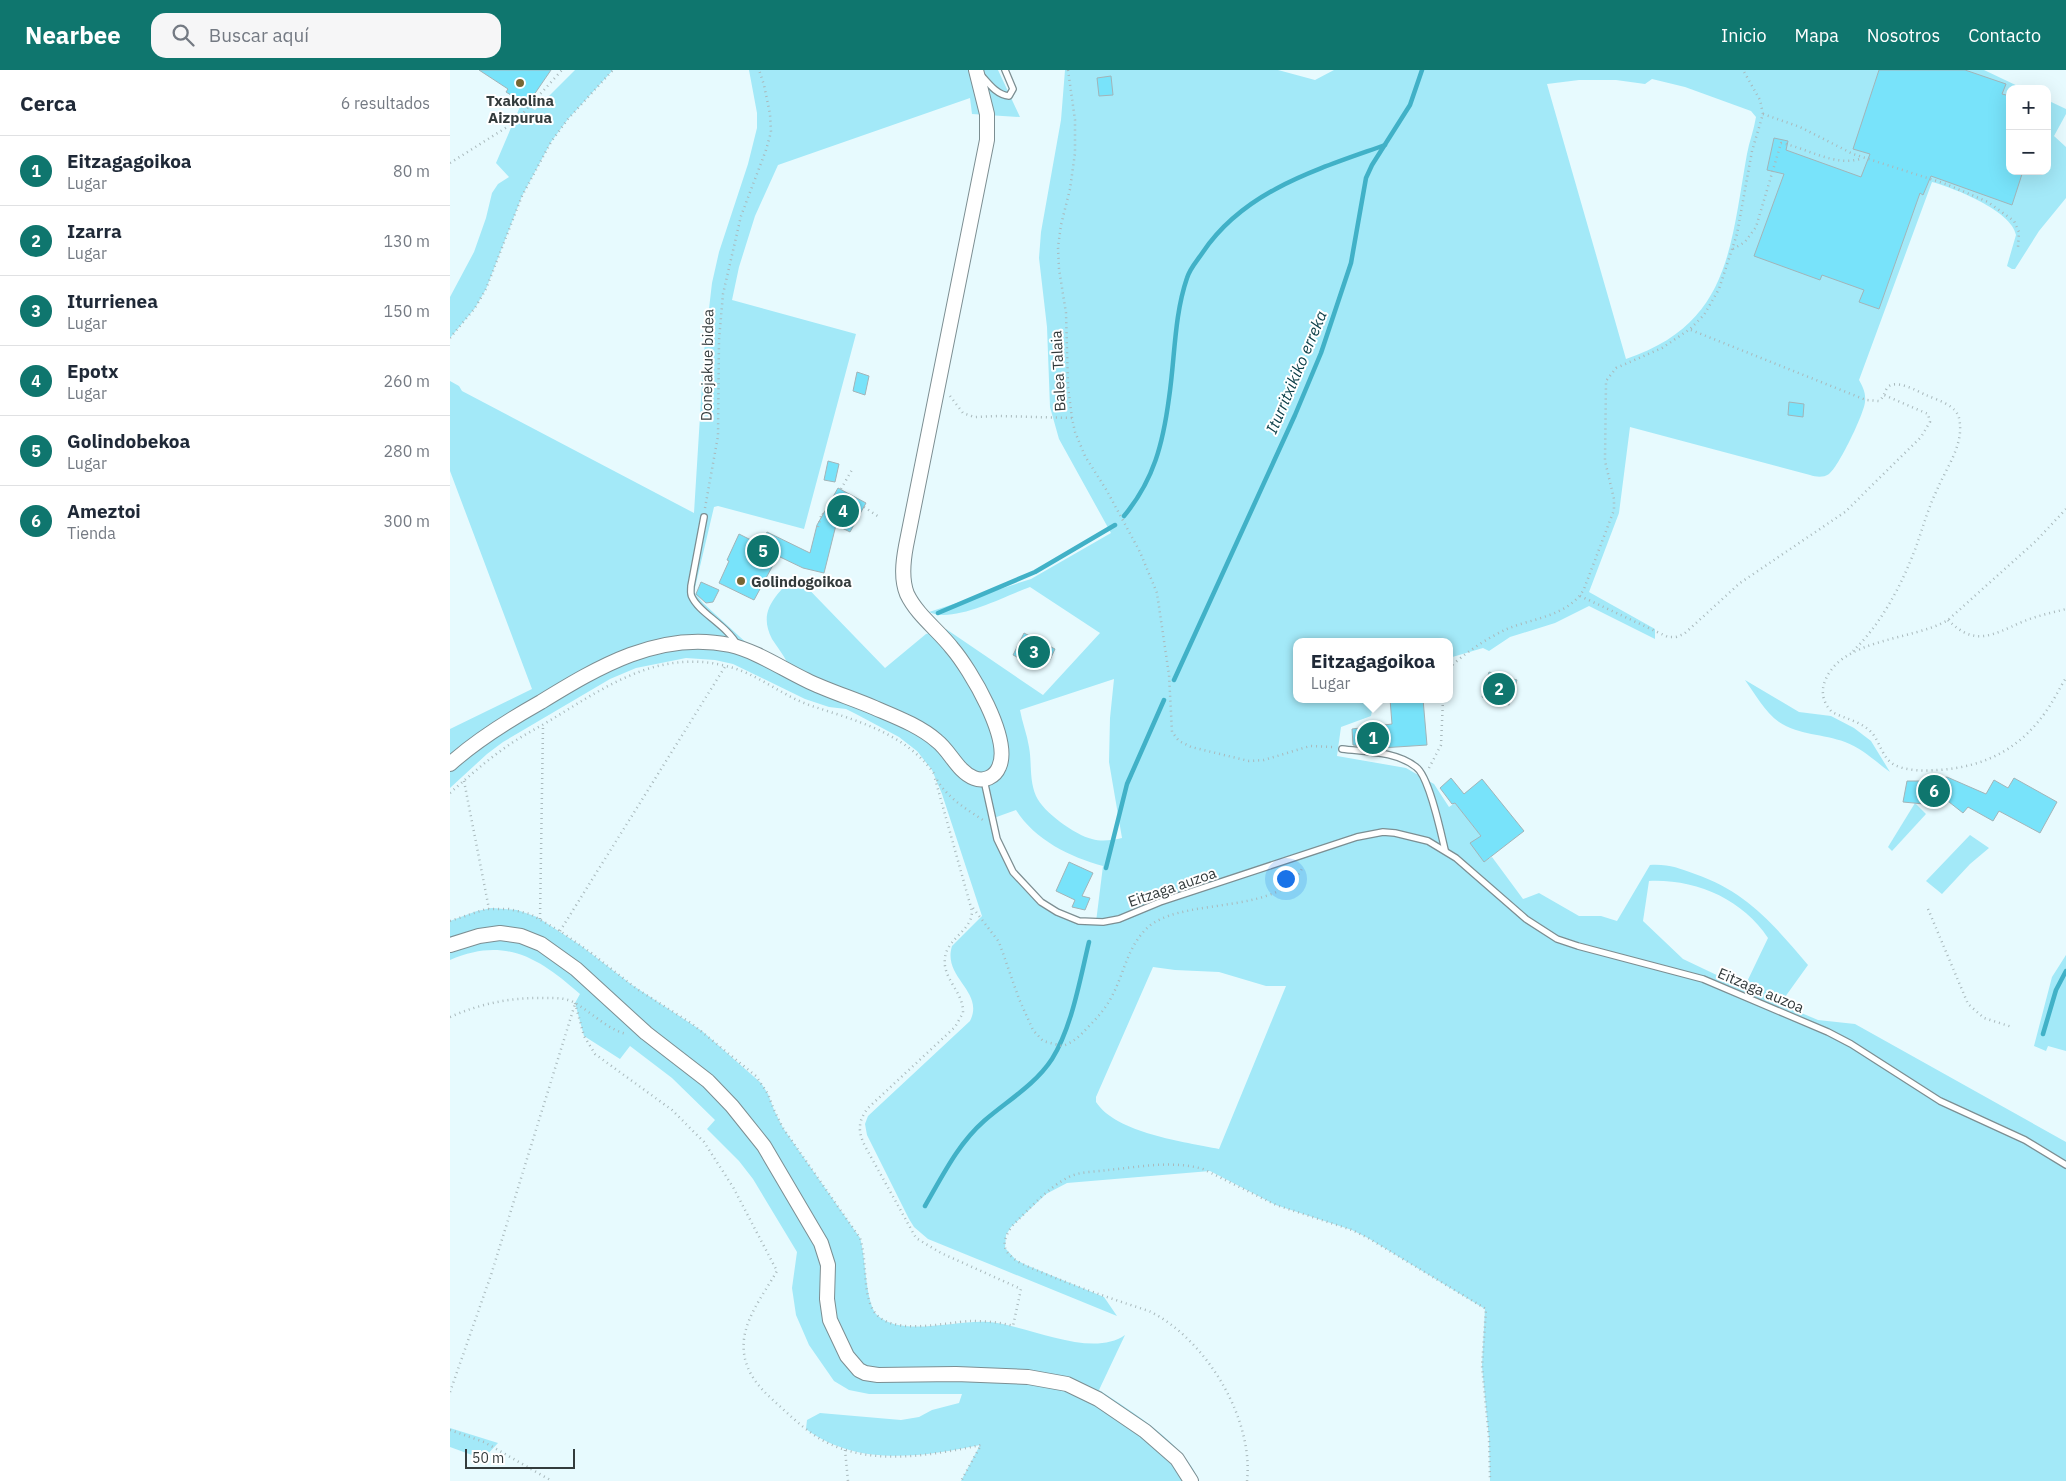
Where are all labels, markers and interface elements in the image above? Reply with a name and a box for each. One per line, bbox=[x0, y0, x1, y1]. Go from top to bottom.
search box bbox=[151, 13, 501, 58]
text: Nearbee bbox=[25, 19, 121, 51]
icon: search bbox=[169, 21, 197, 49]
text: Buscar aquí bbox=[209, 23, 309, 47]
text: Inicio bbox=[1721, 24, 1767, 47]
text: Mapa bbox=[1795, 24, 1839, 47]
text: Nosotros bbox=[1867, 24, 1940, 47]
text: Contacto bbox=[1968, 24, 2041, 47]
marker: Txakolina Aizpurua bbox=[514, 77, 526, 89]
map controls bbox=[2006, 85, 2051, 175]
button: + bbox=[2006, 85, 2051, 130]
text: Cerca bbox=[20, 89, 77, 117]
place label: Txakolina Aizpurua bbox=[486, 91, 555, 127]
text: 6 resultados bbox=[341, 93, 430, 113]
button: − bbox=[2006, 130, 2051, 175]
text: Eitzagagoikoa bbox=[67, 149, 192, 173]
text: 1 bbox=[31, 161, 41, 181]
text: 80 m bbox=[393, 161, 430, 181]
text: Lugar bbox=[67, 173, 107, 193]
text: Izarra bbox=[67, 219, 122, 243]
text: 2 bbox=[31, 231, 41, 251]
text: 130 m bbox=[383, 231, 430, 251]
text: Lugar bbox=[67, 243, 107, 263]
text: Iturrienea bbox=[67, 289, 158, 313]
text: 3 bbox=[31, 301, 41, 321]
text: 150 m bbox=[383, 301, 430, 321]
water label: Iturritxikiko erreka bbox=[1261, 307, 1331, 437]
street label: Donejakue bidea bbox=[697, 309, 717, 421]
text: Lugar bbox=[67, 313, 107, 333]
street label: Balea Talaia bbox=[1046, 330, 1070, 412]
text: Epotx bbox=[67, 359, 119, 383]
text: 4 bbox=[31, 371, 41, 391]
text: 260 m bbox=[383, 371, 430, 391]
text: Lugar bbox=[67, 383, 107, 403]
text: Golindobekoa bbox=[67, 429, 190, 453]
text: 5 bbox=[31, 441, 41, 461]
text: 280 m bbox=[383, 441, 430, 461]
text: Lugar bbox=[67, 453, 107, 473]
pin: 4 bbox=[827, 492, 859, 530]
text: Ameztoi bbox=[67, 499, 141, 523]
text: 6 bbox=[31, 511, 41, 531]
text: 300 m bbox=[383, 511, 430, 531]
text: Tienda bbox=[67, 523, 116, 543]
pin: 5 bbox=[747, 532, 779, 570]
place label: Golindogoikoa bbox=[751, 572, 852, 591]
marker: Golindogoikoa bbox=[735, 575, 747, 587]
pin: 3 bbox=[1018, 633, 1050, 671]
popup bbox=[1293, 638, 1453, 703]
text: Eitzagagoikoa bbox=[1311, 649, 1435, 673]
pin: 2 bbox=[1483, 670, 1515, 708]
text: Lugar bbox=[1311, 673, 1350, 693]
pin: 1 bbox=[1357, 719, 1389, 757]
pin: 6 bbox=[1918, 772, 1950, 810]
street label: Eitzaga auzoa bbox=[1125, 863, 1219, 911]
your location bbox=[1273, 866, 1299, 892]
street label: Eitzaga auzoa bbox=[1715, 963, 1807, 1017]
scale bar bbox=[465, 1446, 575, 1469]
text: 50 m bbox=[472, 1449, 504, 1467]

